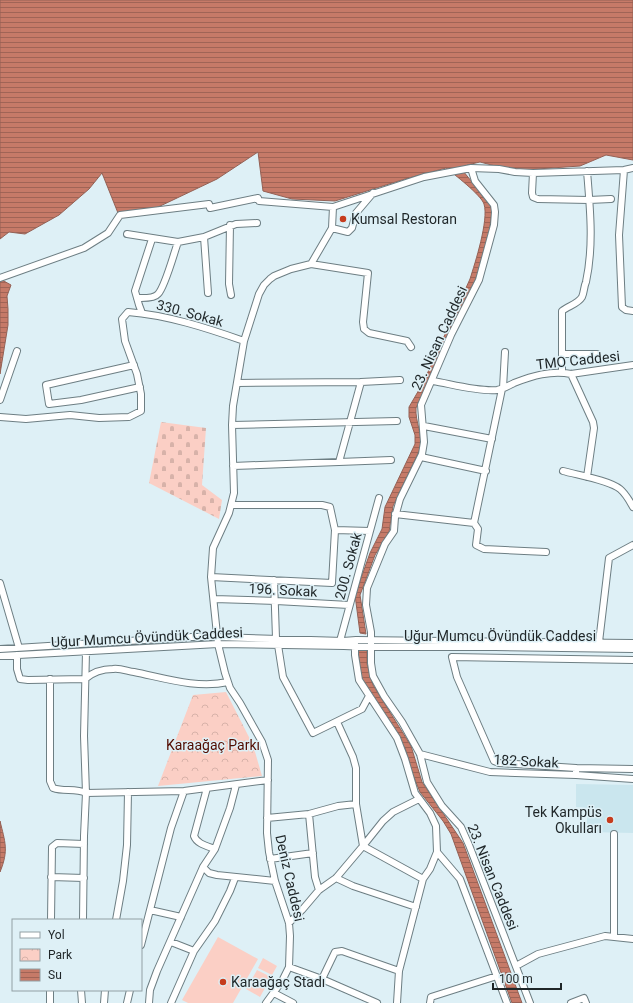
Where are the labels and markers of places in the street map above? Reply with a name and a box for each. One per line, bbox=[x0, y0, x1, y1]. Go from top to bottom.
place label: Kumsal Restoran bbox=[351, 211, 457, 227]
marker: Kumsal Restoran bbox=[338, 214, 348, 224]
place label: Tek Kampüs Okulları bbox=[525, 804, 602, 836]
marker: Tek Kampüs Okulları bbox=[605, 815, 615, 825]
place label: Karaağaç Stadı bbox=[231, 974, 325, 990]
marker: Karaağaç Stadı bbox=[218, 977, 228, 987]

